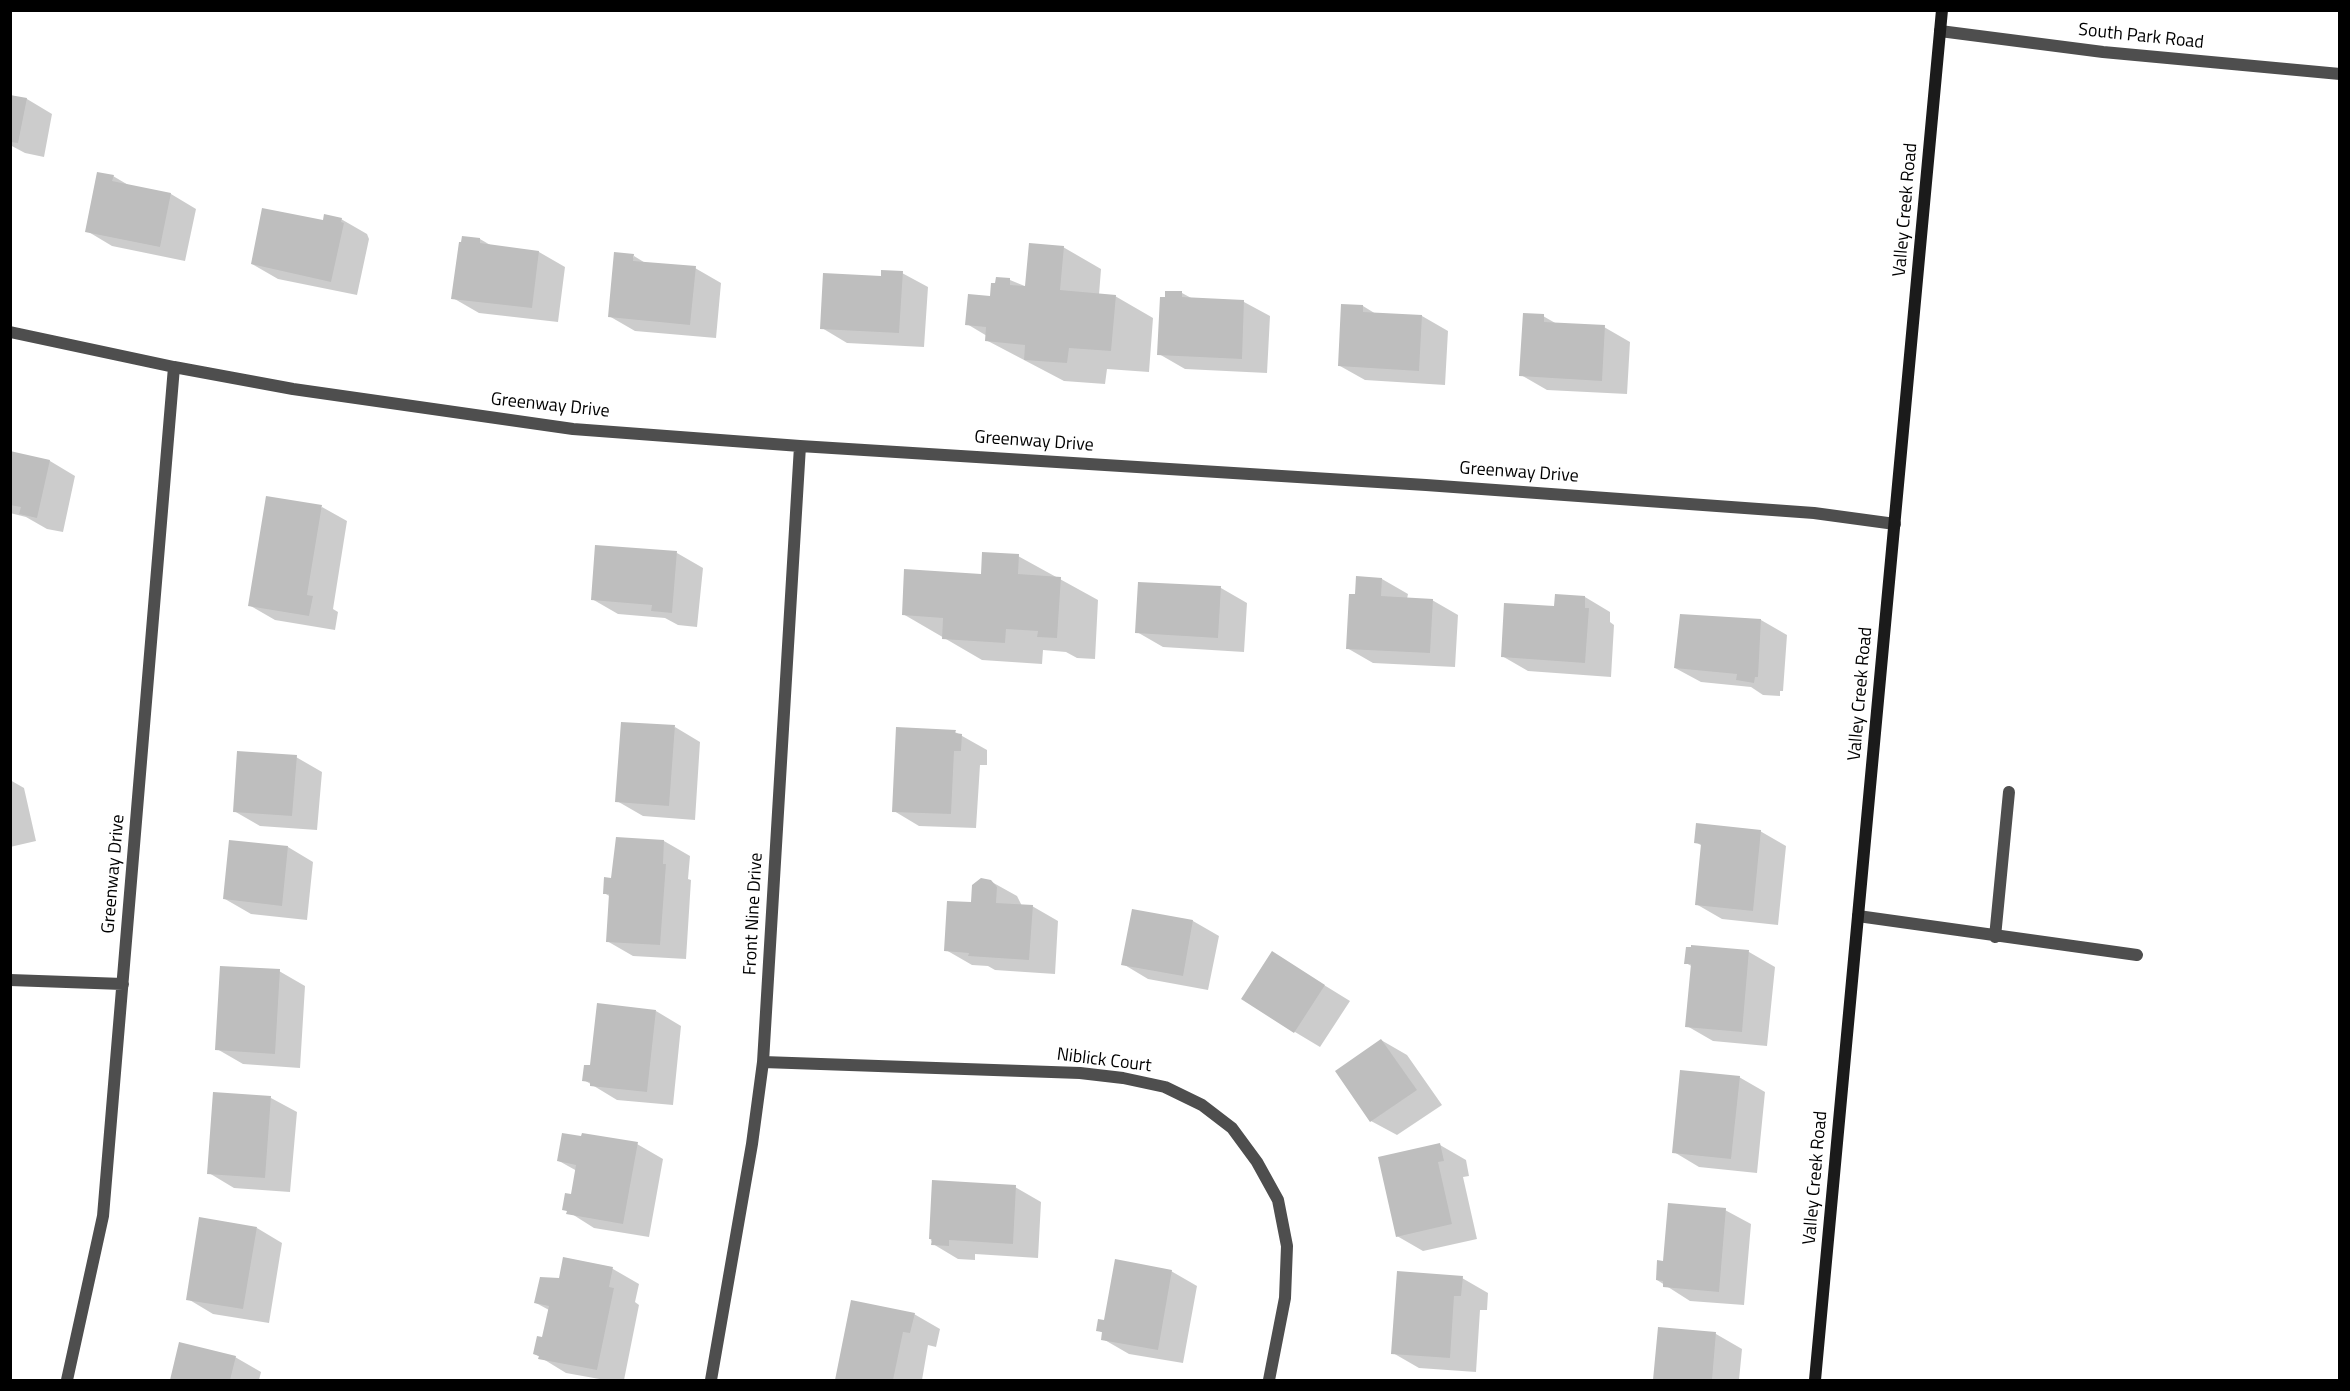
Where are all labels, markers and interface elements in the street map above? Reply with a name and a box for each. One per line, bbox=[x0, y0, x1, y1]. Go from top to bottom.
street label: South Park Road bbox=[2077, 20, 2205, 54]
street label: Valley Creek Road bbox=[1889, 142, 1923, 278]
street label: Greenway Drive bbox=[489, 389, 611, 423]
street label: Greenway Drive bbox=[974, 427, 1094, 457]
street label: Greenway Drive bbox=[1459, 458, 1579, 488]
street label: Valley Creek Road bbox=[1844, 626, 1878, 762]
street label: Greenway Drive bbox=[98, 814, 130, 934]
street label: Front Nine Drive bbox=[740, 852, 768, 976]
street label: Niblick Court bbox=[1055, 1044, 1153, 1078]
street label: Valley Creek Road bbox=[1799, 1110, 1833, 1246]

